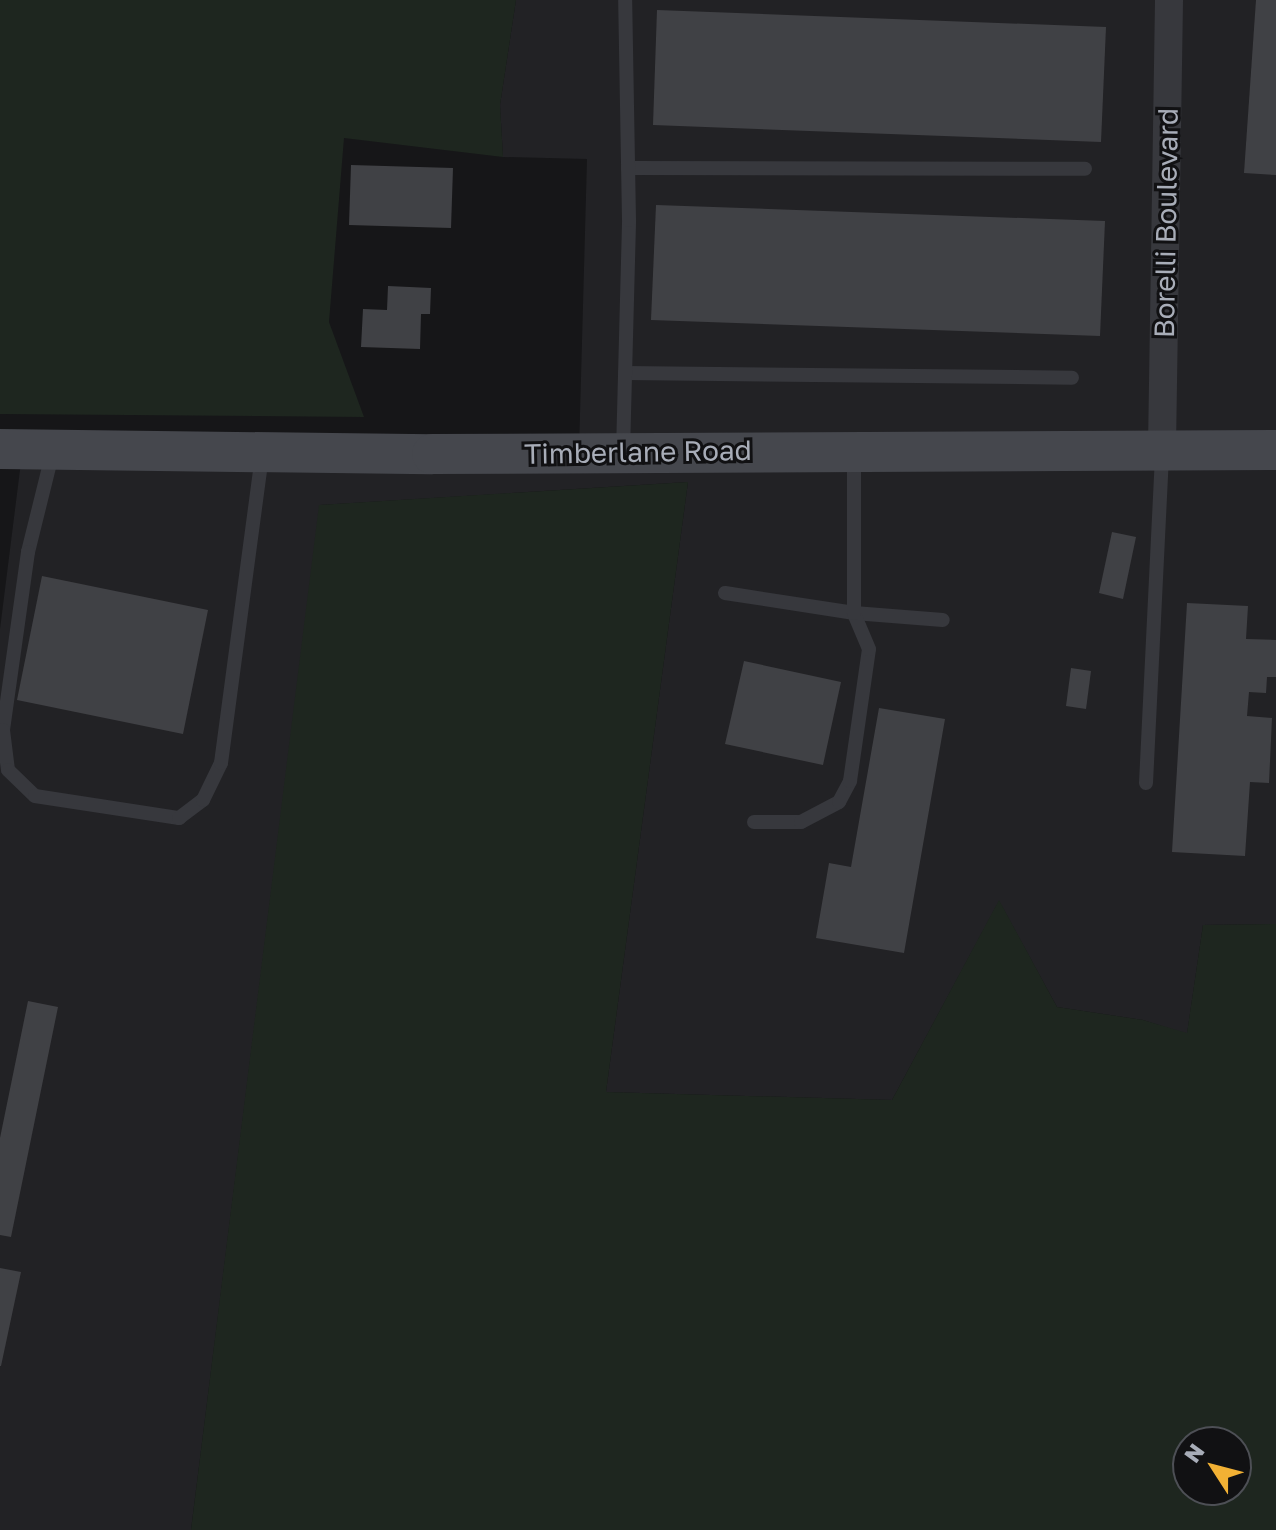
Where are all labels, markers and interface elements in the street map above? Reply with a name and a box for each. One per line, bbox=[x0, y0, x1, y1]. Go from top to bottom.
street label: Borelli Boulevard bbox=[1147, 108, 1185, 338]
street label: Timberlane Road bbox=[524, 433, 752, 471]
north arrow bbox=[1172, 1426, 1252, 1506]
text: N bbox=[1178, 1438, 1210, 1467]

